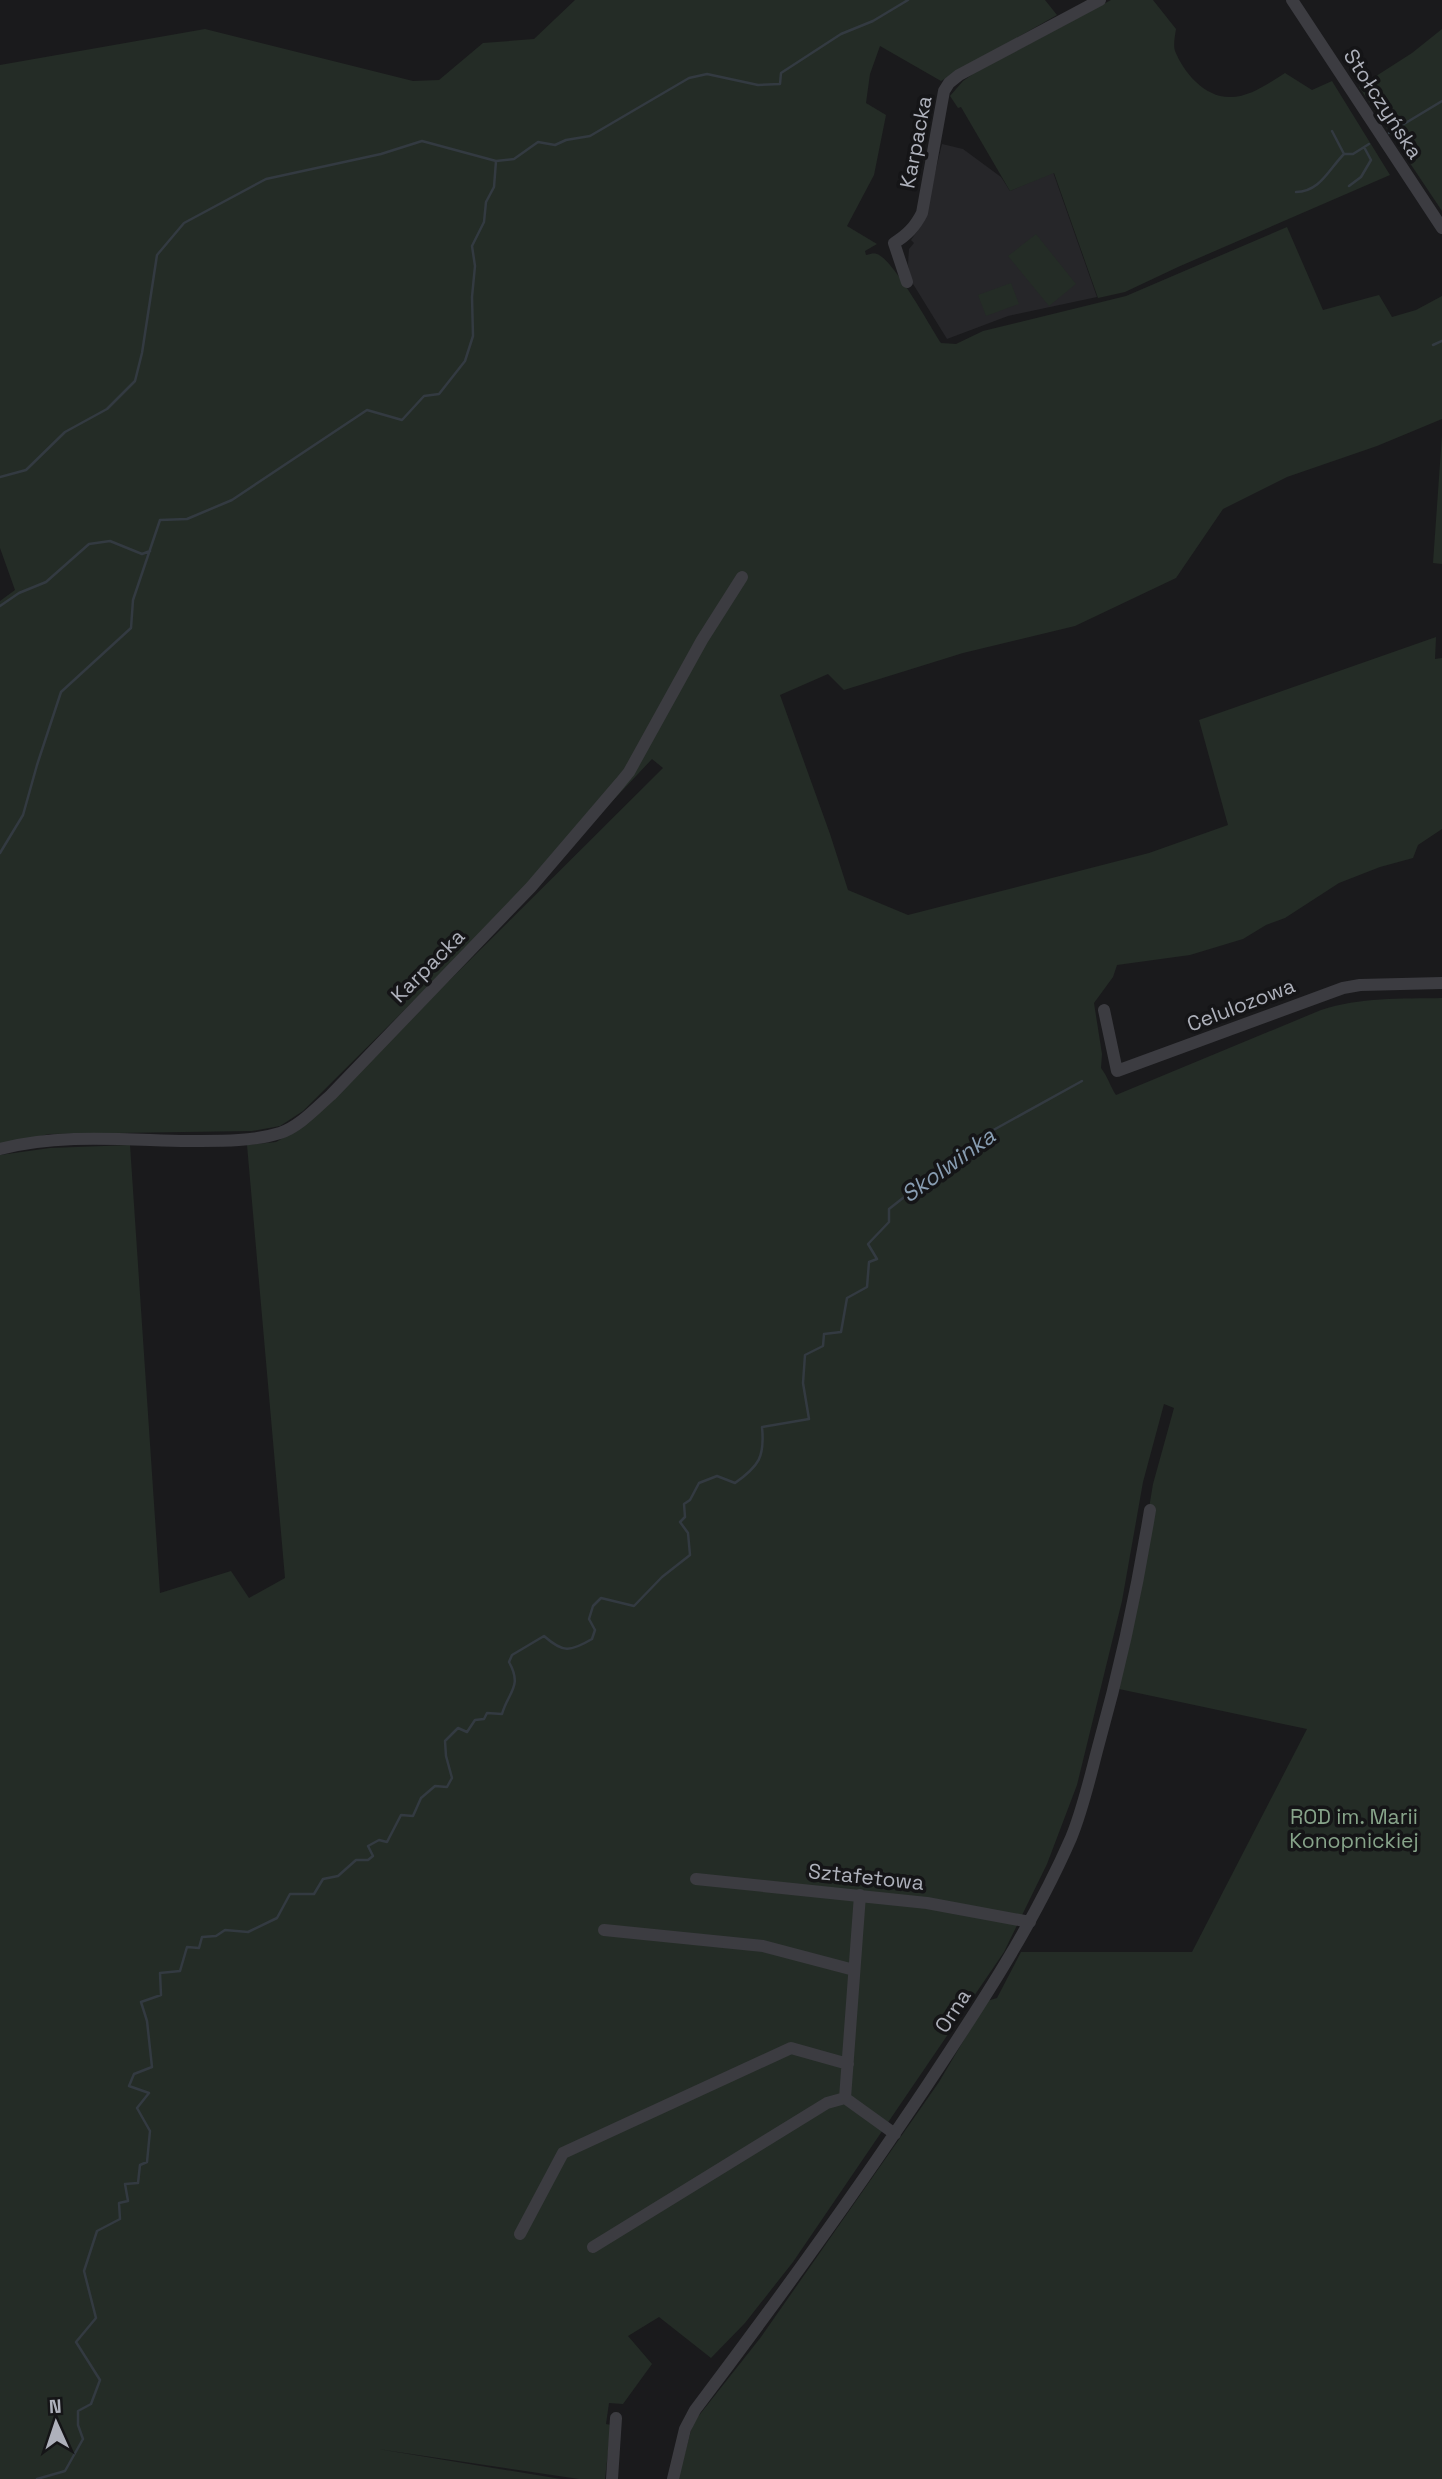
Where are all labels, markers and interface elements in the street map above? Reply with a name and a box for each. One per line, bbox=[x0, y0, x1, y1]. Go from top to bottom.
street label: Stołczyńska bbox=[1338, 44, 1429, 164]
street label: Karpacka bbox=[893, 93, 938, 191]
street label: Karpacka bbox=[385, 923, 470, 1008]
street label: Celulozowa bbox=[1183, 972, 1299, 1038]
water label: Skolwinka bbox=[895, 1120, 1002, 1209]
park label: ROD im. Marii Konopnickiej bbox=[1289, 1803, 1419, 1854]
street label: Sztafetowa bbox=[807, 1857, 925, 1896]
street label: Orna bbox=[928, 1984, 977, 2038]
north arrow bbox=[21, 2388, 91, 2458]
text: N bbox=[48, 2394, 62, 2419]

